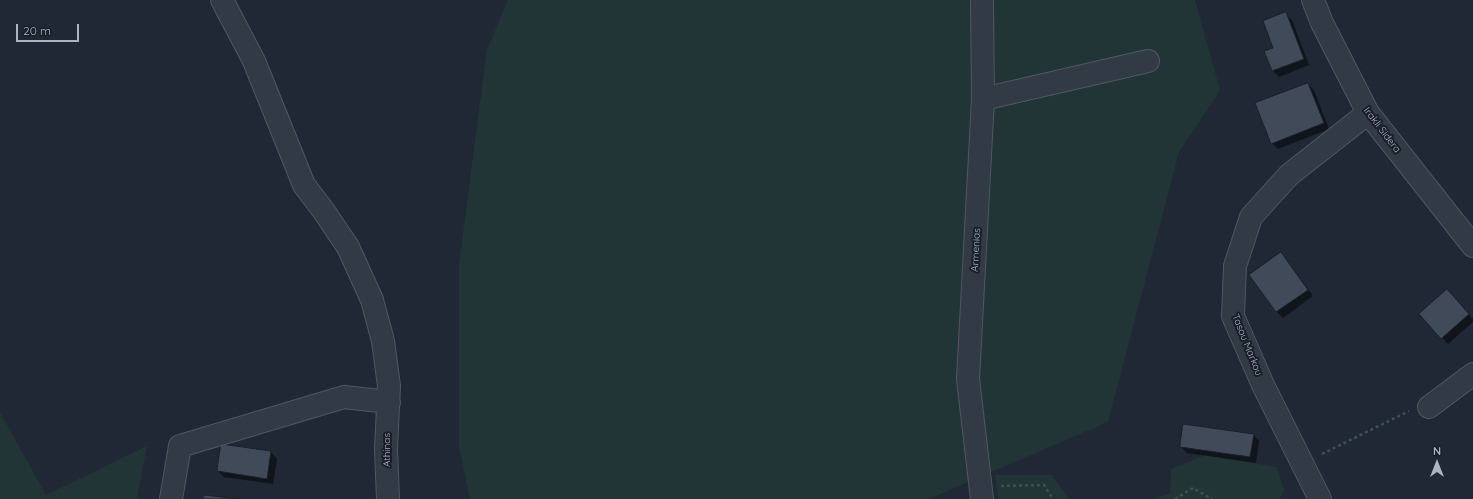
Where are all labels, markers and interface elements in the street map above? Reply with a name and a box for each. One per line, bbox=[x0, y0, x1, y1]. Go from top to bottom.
scale bar bbox=[18, 16, 81, 42]
text: 20 m bbox=[23, 23, 51, 38]
street label: Irakli Sidera bbox=[1361, 105, 1403, 155]
street label: Armenias bbox=[969, 228, 983, 272]
street label: Tasou Markou bbox=[1229, 312, 1265, 378]
street label: Athinas bbox=[381, 433, 393, 467]
north arrow bbox=[1417, 443, 1457, 483]
text: N bbox=[1433, 444, 1441, 458]

